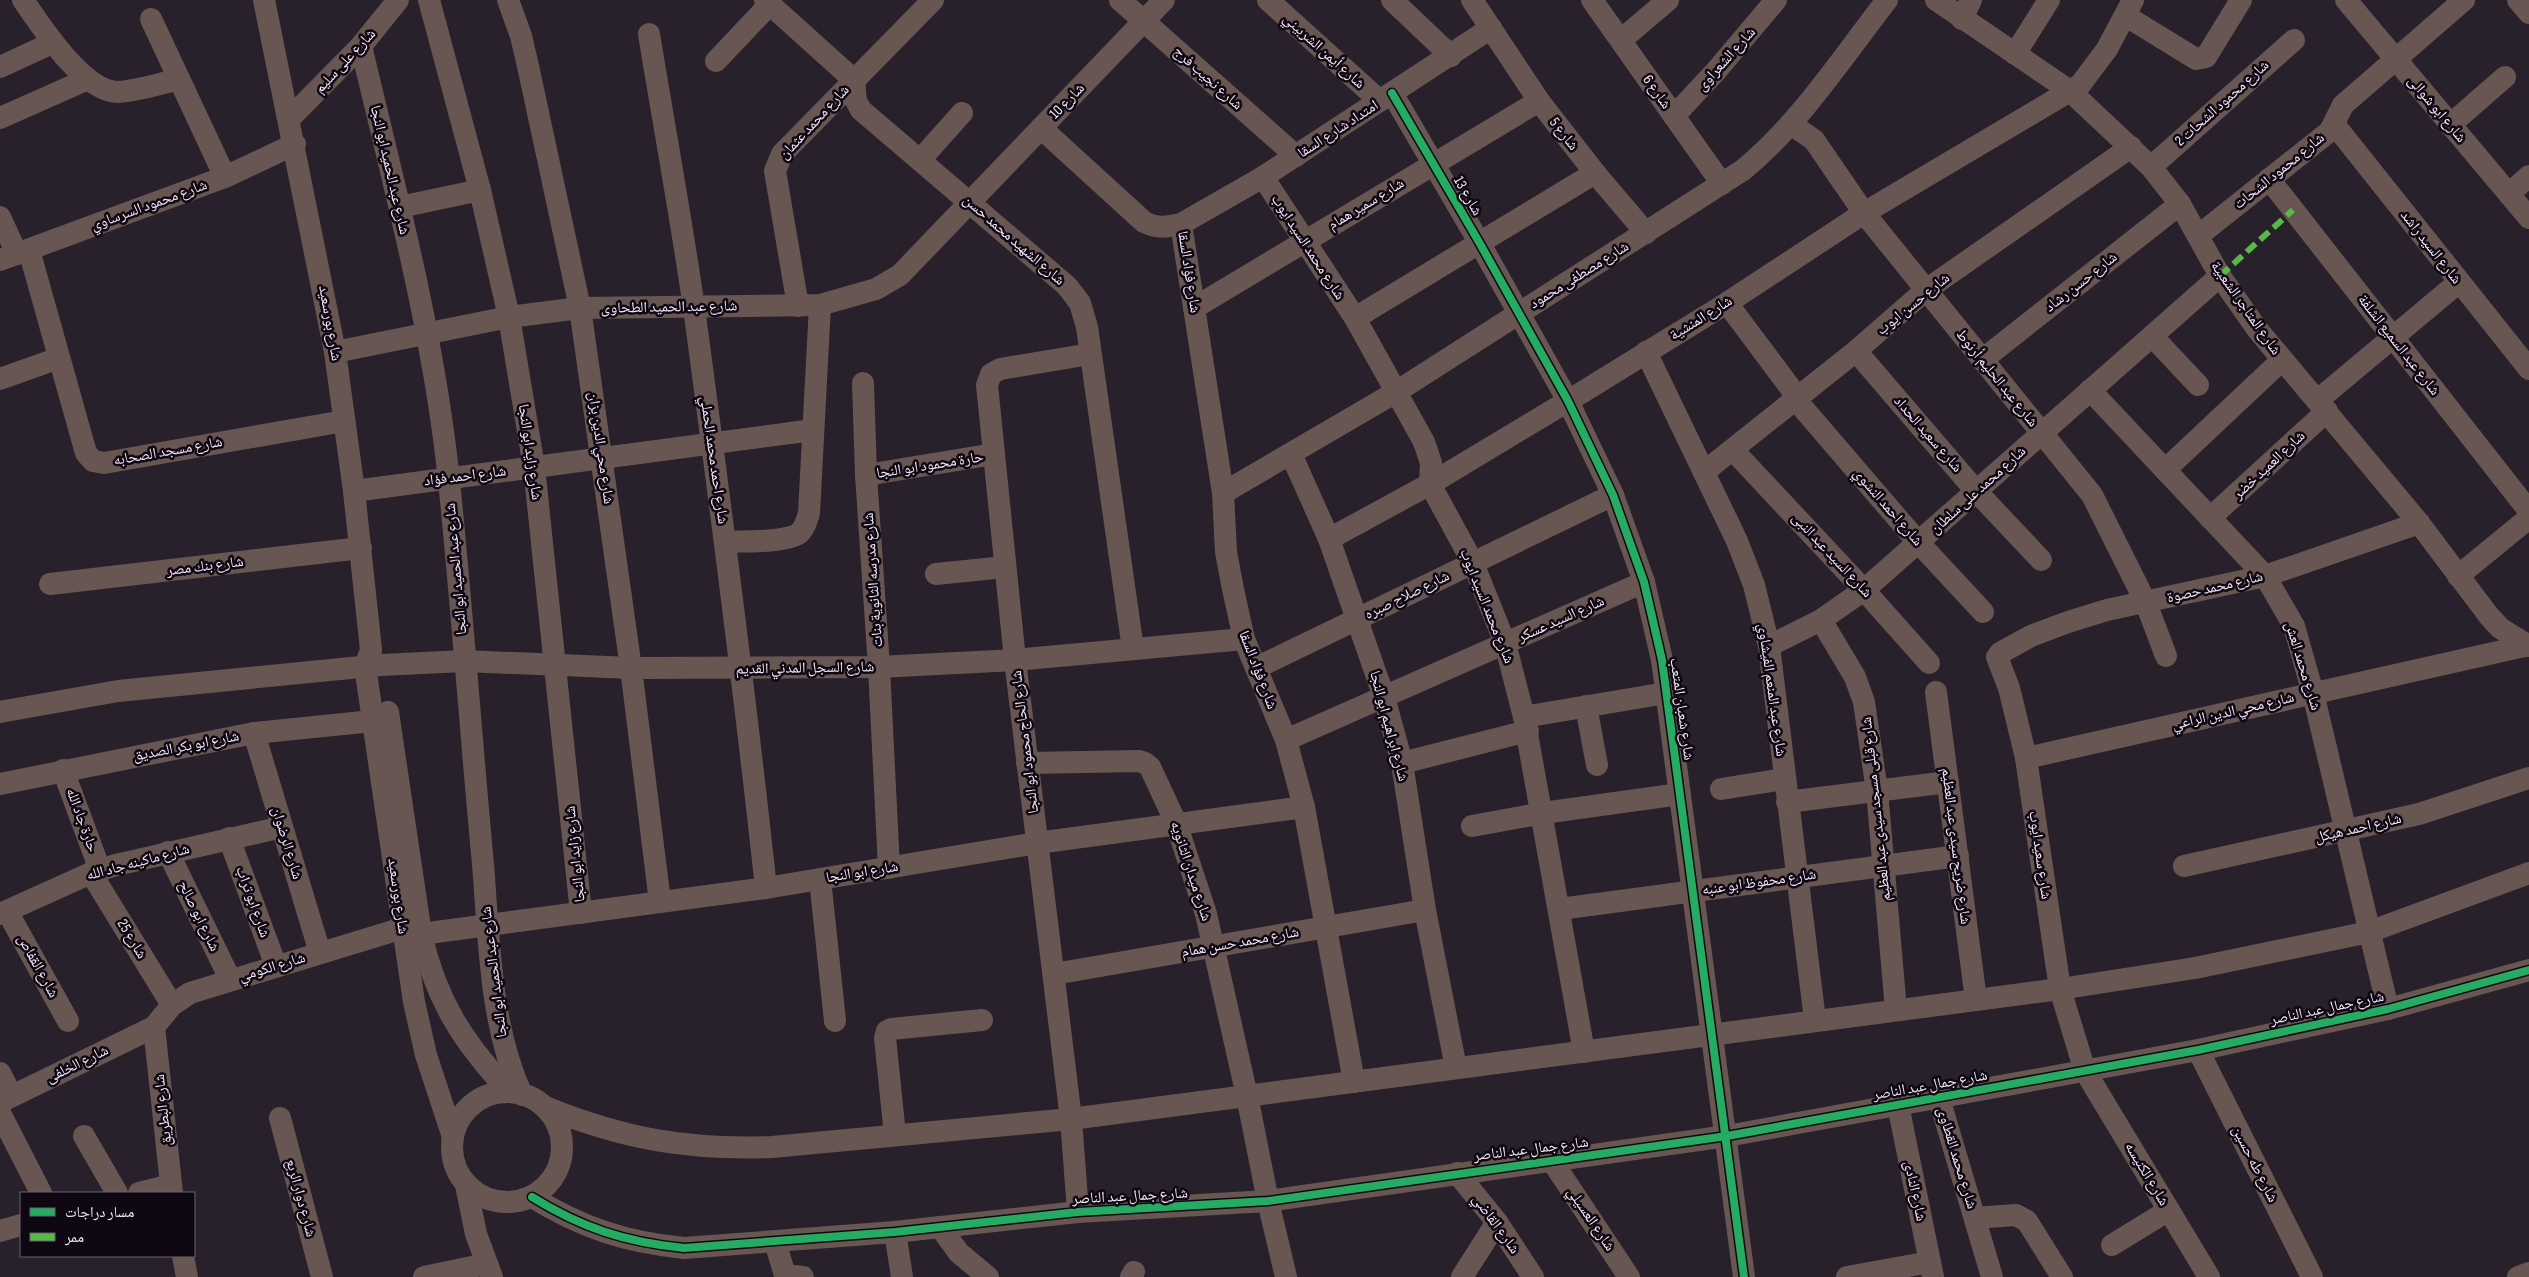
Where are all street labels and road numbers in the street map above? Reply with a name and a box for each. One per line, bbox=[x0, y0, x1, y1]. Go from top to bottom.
street label: شارع أيمن الشربيني bbox=[1278, 9, 1369, 94]
street label: شارع الشعراوى bbox=[1692, 23, 1760, 95]
street label: شارع على سليم bbox=[310, 25, 380, 97]
street label: شارع نجيب فرج bbox=[1169, 42, 1247, 114]
street label: شارع محمود الشحات 2 bbox=[2171, 56, 2273, 150]
street label: شارع 6 bbox=[1638, 71, 1676, 113]
street label: شارع ابو شوالى bbox=[2403, 72, 2471, 147]
street label: شارع 10 bbox=[1045, 79, 1089, 123]
street label: شارع محمد عثمان bbox=[775, 81, 853, 163]
street label: امتداد شارع السقا bbox=[1294, 96, 1382, 162]
street label: شارع عبد الحميد ابو النجا bbox=[366, 103, 414, 237]
street label: شارع 5 bbox=[1545, 114, 1583, 154]
street label: شارع محمود الشحات bbox=[2230, 128, 2328, 214]
street label: شارع 13 bbox=[1449, 173, 1487, 219]
street label: شارع سمير همام bbox=[1324, 174, 1408, 234]
street label: شارع محمود السرساوي bbox=[88, 175, 210, 237]
street label: شارع الشهيد محمد حسن bbox=[959, 191, 1069, 290]
street label: شارع محمد السيد ايوب bbox=[1267, 191, 1349, 304]
street label: شارع السيد راشد bbox=[2396, 206, 2466, 288]
street label: شارع فؤاد السقا bbox=[1173, 230, 1205, 314]
street label: شارع مصطفى محمود bbox=[1526, 237, 1632, 313]
street label: شارع حسن رشاد bbox=[2041, 248, 2121, 316]
street label: شارع المتاجر الشعبية bbox=[2207, 257, 2286, 359]
street label: شارع حسن ايوب bbox=[1872, 269, 1954, 339]
street label: شارع بورسعيد bbox=[314, 284, 346, 362]
street label: شارع المنشية bbox=[1666, 291, 1736, 345]
street label: شارع عبد السميع الشلفة bbox=[2354, 291, 2444, 399]
street label: شارع عبد الحميد الطحاوى bbox=[601, 296, 737, 318]
street label: شارع عبد الحليم أرنوط bbox=[1952, 325, 2042, 431]
street label: شارع محي الدين بزان bbox=[582, 391, 618, 506]
street label: شارع سعيد الحداد bbox=[1889, 392, 1967, 476]
street label: شارع احمد محمد الحملي bbox=[694, 395, 732, 526]
street label: شارع زايد ابو النجا bbox=[514, 403, 546, 501]
street label: شارع العميد خضر bbox=[2228, 427, 2309, 504]
street label: شارع مسجد الصحابه bbox=[112, 432, 224, 470]
street label: شارع محمد على سلطان bbox=[1926, 442, 2030, 538]
street label: حارة محمود ابو النجا bbox=[875, 447, 985, 483]
street label: شارع احمد فؤاد bbox=[423, 462, 507, 490]
street label: شارع احمد النشوي bbox=[1848, 464, 1927, 551]
street label: شارع عبد الحميد ابو النجا bbox=[441, 502, 471, 636]
street label: شارع السيد عبد النبى bbox=[1788, 508, 1876, 602]
street label: شارع مدرسه الثانوية بنات bbox=[859, 512, 887, 648]
street label: شارع محمد السيد ايوب bbox=[1455, 546, 1519, 666]
street label: شارع بنك مصر bbox=[164, 552, 245, 580]
street label: شارع صلاح صبره bbox=[1361, 566, 1453, 624]
street label: شارع محمد حصوة bbox=[2165, 567, 2265, 607]
street label: شارع السيد عسكر bbox=[1514, 591, 1607, 647]
street label: شارع محمد العش bbox=[2281, 619, 2326, 713]
street label: شارع عبد المنعم الفيشاوي bbox=[1751, 622, 1791, 758]
street label: شارع فؤاد السقا bbox=[1234, 628, 1282, 712]
street label: شارع السجل المدني القديم bbox=[736, 657, 875, 681]
street label: شارع شعبان المتعب bbox=[1665, 657, 1699, 762]
street label: شارع الحاج محمود ابو النجا bbox=[1007, 669, 1043, 815]
street label: شارع ابراهيم ابو النجا bbox=[1365, 669, 1413, 783]
street label: شارع محي الدين الراعي bbox=[2170, 688, 2296, 736]
street label: شارع قبلى مسجد سيدى عبد العظيم bbox=[1857, 716, 1895, 902]
street label: شارع ابو بكر الصديق bbox=[131, 726, 241, 766]
street label: شارع ضريح سيدى عبد العظيم bbox=[1937, 767, 1975, 925]
street label: حارة جاد الله bbox=[62, 785, 103, 855]
street label: شارع الرضوان bbox=[267, 804, 307, 882]
street label: شارع زايد ابو النجا bbox=[560, 805, 590, 903]
street label: شارع احمد هيكل bbox=[2313, 809, 2403, 847]
street label: شارع سعيد ايوب bbox=[2024, 810, 2056, 901]
street label: شارع ميدان الثانويه bbox=[1166, 819, 1216, 924]
street label: شارع ماكينه جاد الله bbox=[84, 839, 192, 885]
street label: شارع بورسعيد bbox=[383, 857, 413, 935]
street label: شارع ابو النجا bbox=[825, 857, 900, 887]
street label: شارع ابو تراب bbox=[231, 864, 275, 940]
street label: شارع محفوظ ابو عنبه bbox=[1701, 865, 1817, 899]
street label: شارع ابو صالح bbox=[174, 877, 224, 955]
street label: شارع عبد الحميد ابو النجا bbox=[477, 905, 511, 1039]
street label: شارع 25 bbox=[113, 916, 151, 962]
street label: شارع محمد حسن همام bbox=[1180, 922, 1300, 962]
street label: شارع القفاص bbox=[13, 931, 63, 1001]
street label: شارع الكومي bbox=[236, 948, 308, 988]
street label: شارع جمال عبد الناصر bbox=[2267, 987, 2386, 1030]
street label: شارع الخلفى bbox=[43, 1041, 112, 1087]
street label: شارع جمال عبد الناصر bbox=[1870, 1066, 1989, 1105]
street label: شارع البطريق bbox=[150, 1073, 176, 1147]
street label: شارع محمد القطاوى bbox=[1932, 1105, 1982, 1211]
street label: شارع طه حسين bbox=[2228, 1122, 2283, 1206]
street label: شارع جمال عبد الناصر bbox=[1471, 1132, 1590, 1166]
street label: شارع الكنيسه bbox=[2121, 1139, 2174, 1209]
street label: شارع دوار الربع bbox=[281, 1157, 321, 1239]
street label: شارع النادى bbox=[1899, 1159, 1931, 1223]
street label: شارع جمال عبد الناصر bbox=[1071, 1183, 1189, 1209]
street label: شارع العسيلي bbox=[1561, 1183, 1619, 1256]
street label: شارع القاضي bbox=[1466, 1190, 1524, 1259]

